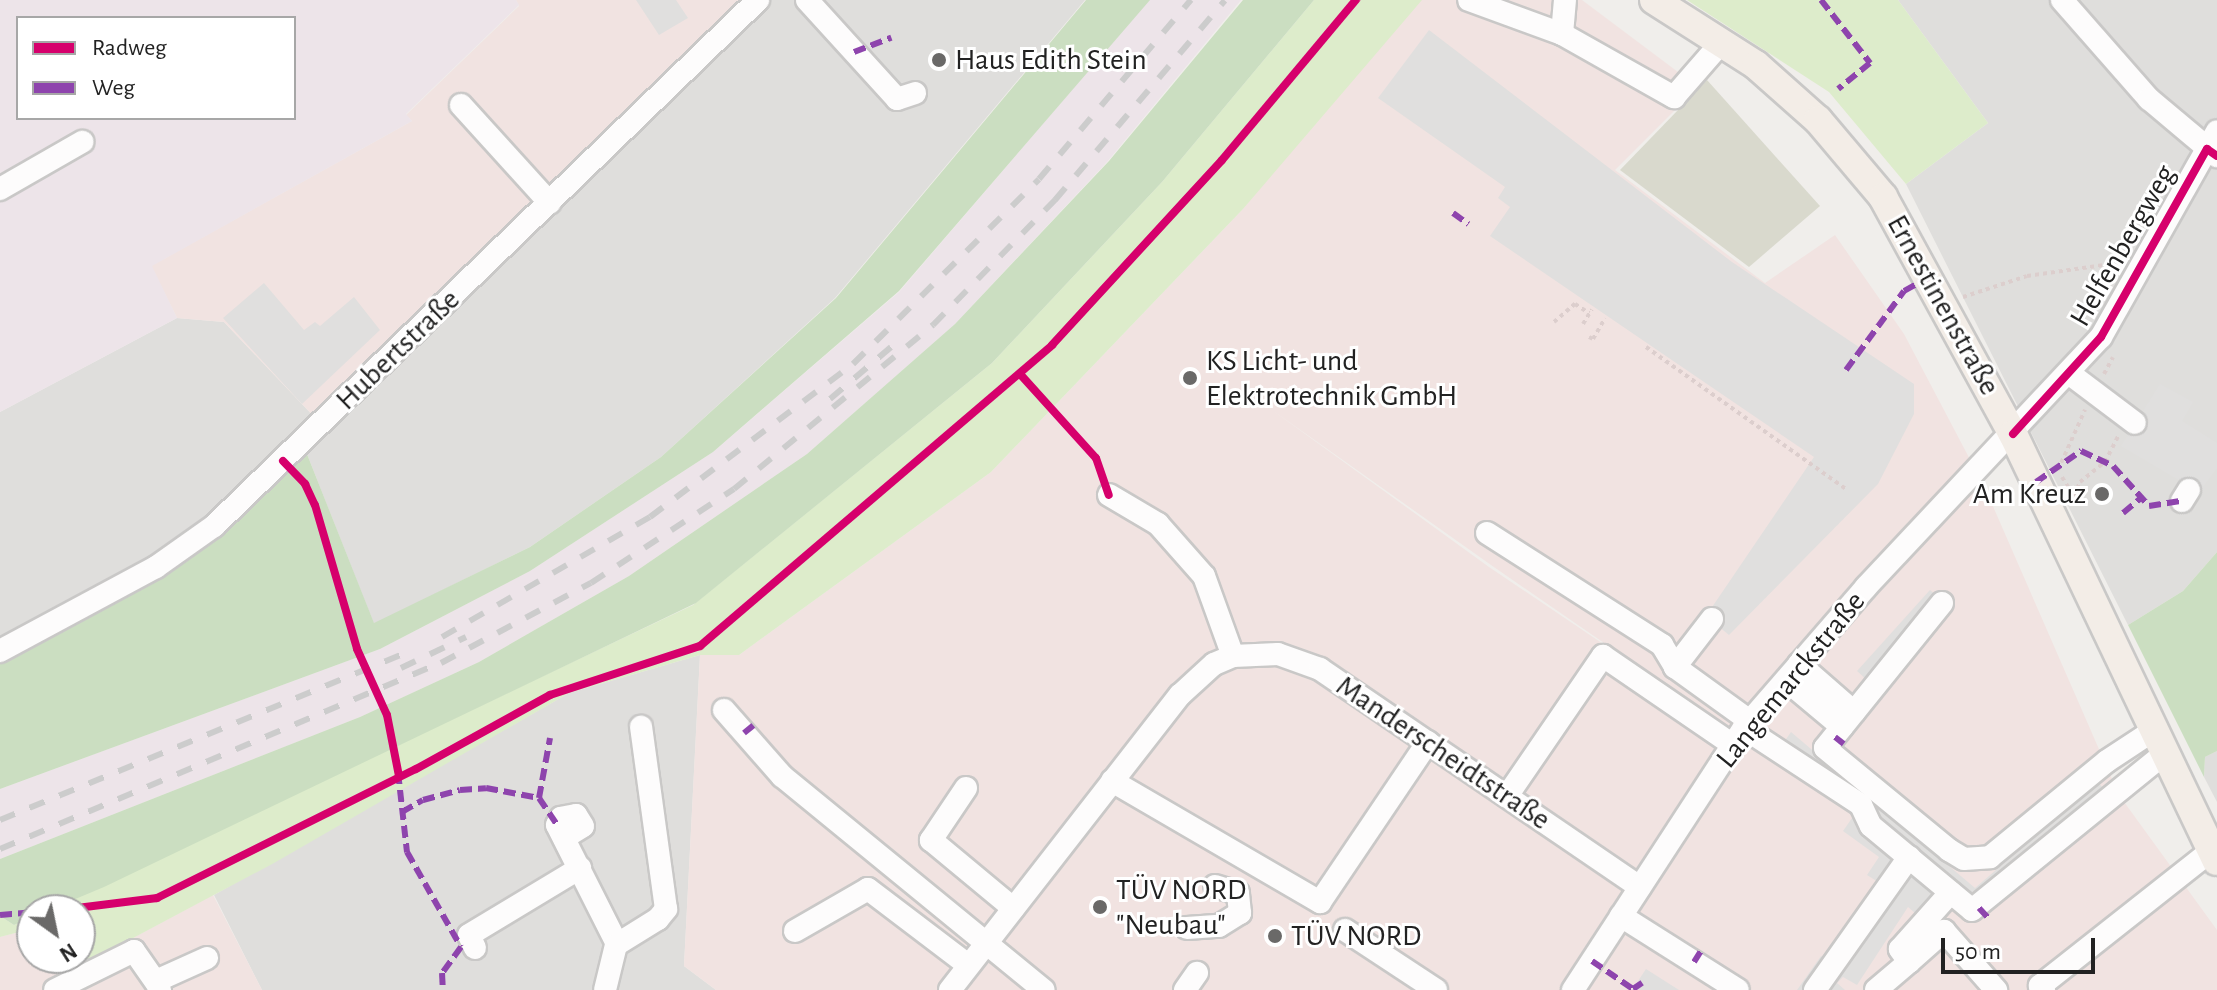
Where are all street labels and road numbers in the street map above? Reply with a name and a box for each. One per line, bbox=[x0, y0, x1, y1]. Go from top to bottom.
street label: Helfenbergweg bbox=[2062, 159, 2184, 333]
street label: Ernestinenstraße bbox=[1879, 209, 2007, 401]
street label: Hubertstraße bbox=[329, 282, 467, 418]
street label: Langemarckstraße bbox=[1709, 584, 1873, 776]
street label: Manderscheidtstraße bbox=[1329, 668, 1557, 838]

